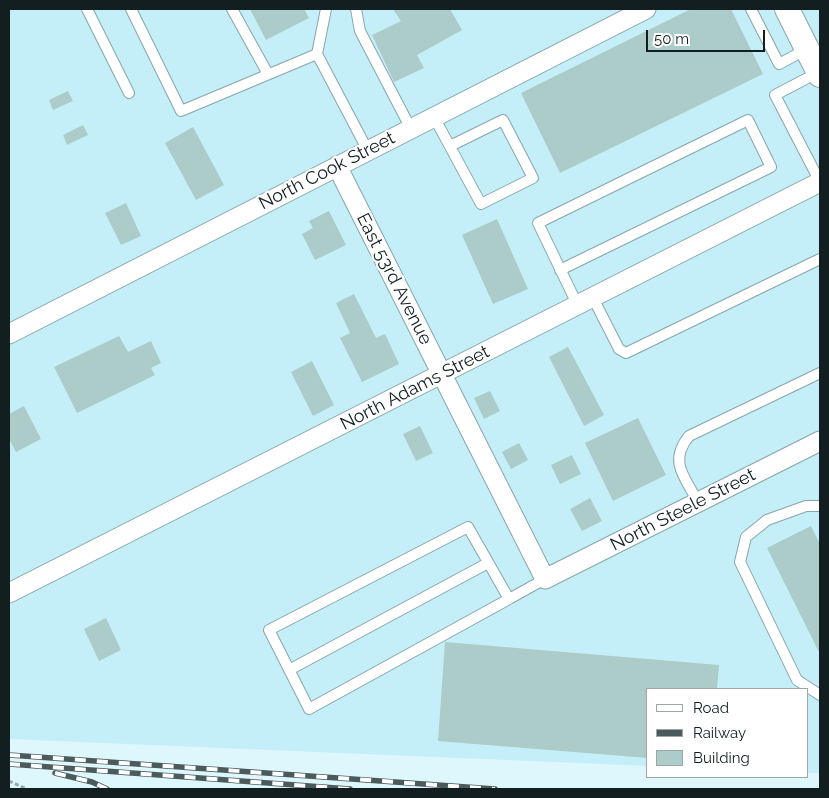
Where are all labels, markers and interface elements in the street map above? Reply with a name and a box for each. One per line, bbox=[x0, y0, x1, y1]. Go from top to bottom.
scale bar bbox=[649, 20, 768, 52]
text: 50 m bbox=[654, 30, 689, 48]
street label: North Cook Street bbox=[255, 127, 399, 215]
street label: East 53rd Avenue bbox=[352, 210, 436, 348]
street label: North Adams Street bbox=[337, 341, 493, 435]
street label: North Steele Street bbox=[607, 464, 759, 556]
legend bbox=[646, 688, 809, 778]
text: Road bbox=[693, 699, 729, 717]
text: Railway bbox=[693, 724, 746, 742]
text: Building bbox=[693, 749, 750, 767]

